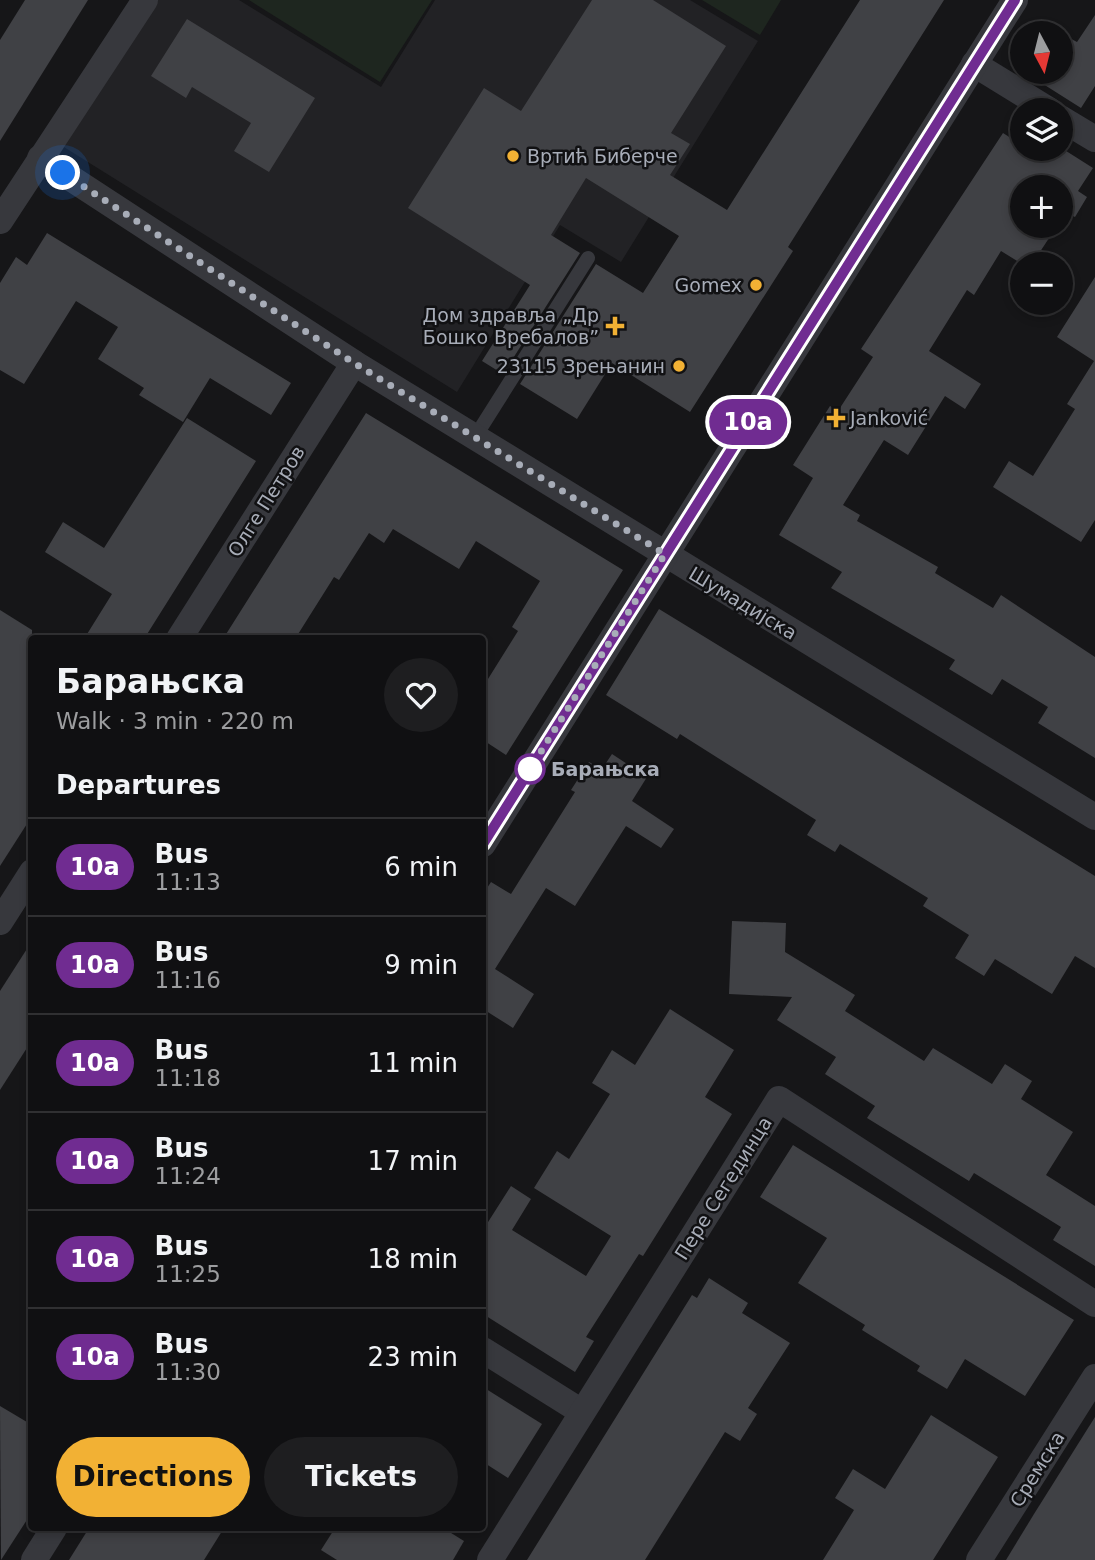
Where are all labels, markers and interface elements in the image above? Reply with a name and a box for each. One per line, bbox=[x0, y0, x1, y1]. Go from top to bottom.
north arrow bbox=[1010, 21, 1073, 84]
map controls bbox=[1010, 21, 1073, 315]
button: layers bbox=[1010, 98, 1073, 161]
place label: Вртић Биберче bbox=[527, 145, 678, 167]
marker: Вртић Биберче bbox=[505, 148, 521, 164]
your location bbox=[45, 155, 80, 190]
button: + bbox=[1010, 175, 1073, 238]
button: − bbox=[1010, 252, 1073, 315]
place label: Gomex bbox=[675, 274, 742, 296]
marker: Gomex bbox=[748, 277, 764, 293]
place label: Дом здравља „Др Бошко Вребалов” bbox=[422, 304, 599, 348]
marker: Дом здравља „Др Бошко Вребалов” bbox=[605, 316, 625, 336]
place label: 23115 Зрењанин bbox=[497, 355, 665, 377]
marker: 23115 Зрењанин bbox=[671, 358, 687, 374]
line badge: 10а bbox=[708, 399, 788, 445]
place label: Janković bbox=[849, 407, 928, 429]
text: 10а bbox=[723, 408, 773, 436]
marker: Janković bbox=[828, 410, 844, 426]
street label: Олге Петров bbox=[223, 441, 309, 561]
street label: Шумадијска bbox=[685, 562, 801, 644]
button: heart bbox=[384, 658, 458, 732]
text: Барањска bbox=[56, 662, 245, 701]
text: Walk · 3 min · 220 m bbox=[56, 708, 294, 734]
marker: Барањска bbox=[515, 754, 545, 784]
place label: Барањска bbox=[551, 758, 660, 780]
text: Departures bbox=[56, 770, 221, 800]
text: Bus bbox=[155, 839, 208, 869]
text: 6 min bbox=[384, 852, 458, 882]
text: 10а bbox=[70, 853, 120, 881]
text: 11:13 bbox=[155, 869, 221, 895]
text: Bus bbox=[155, 937, 208, 967]
text: 9 min bbox=[384, 950, 458, 980]
text: 10а bbox=[70, 951, 120, 979]
text: 11:16 bbox=[155, 967, 221, 993]
text: Bus bbox=[155, 1035, 208, 1065]
text: 11 min bbox=[368, 1048, 458, 1078]
text: 10а bbox=[70, 1049, 120, 1077]
text: 11:18 bbox=[155, 1065, 221, 1091]
street label: Пере Сегединца bbox=[670, 1112, 776, 1264]
text: Bus bbox=[155, 1133, 208, 1163]
text: 17 min bbox=[368, 1146, 458, 1176]
text: 10а bbox=[70, 1147, 120, 1175]
text: 11:24 bbox=[155, 1163, 221, 1189]
text: Bus bbox=[155, 1231, 208, 1261]
text: 18 min bbox=[368, 1244, 458, 1274]
text: 10а bbox=[70, 1245, 120, 1273]
text: 11:25 bbox=[155, 1261, 221, 1287]
text: Bus bbox=[155, 1329, 208, 1359]
text: 23 min bbox=[368, 1342, 458, 1372]
text: 10а bbox=[70, 1343, 120, 1371]
text: 11:30 bbox=[155, 1359, 221, 1385]
street label: Сремска bbox=[1005, 1427, 1069, 1511]
button: Directions bbox=[56, 1437, 250, 1517]
button: Tickets bbox=[264, 1437, 458, 1517]

